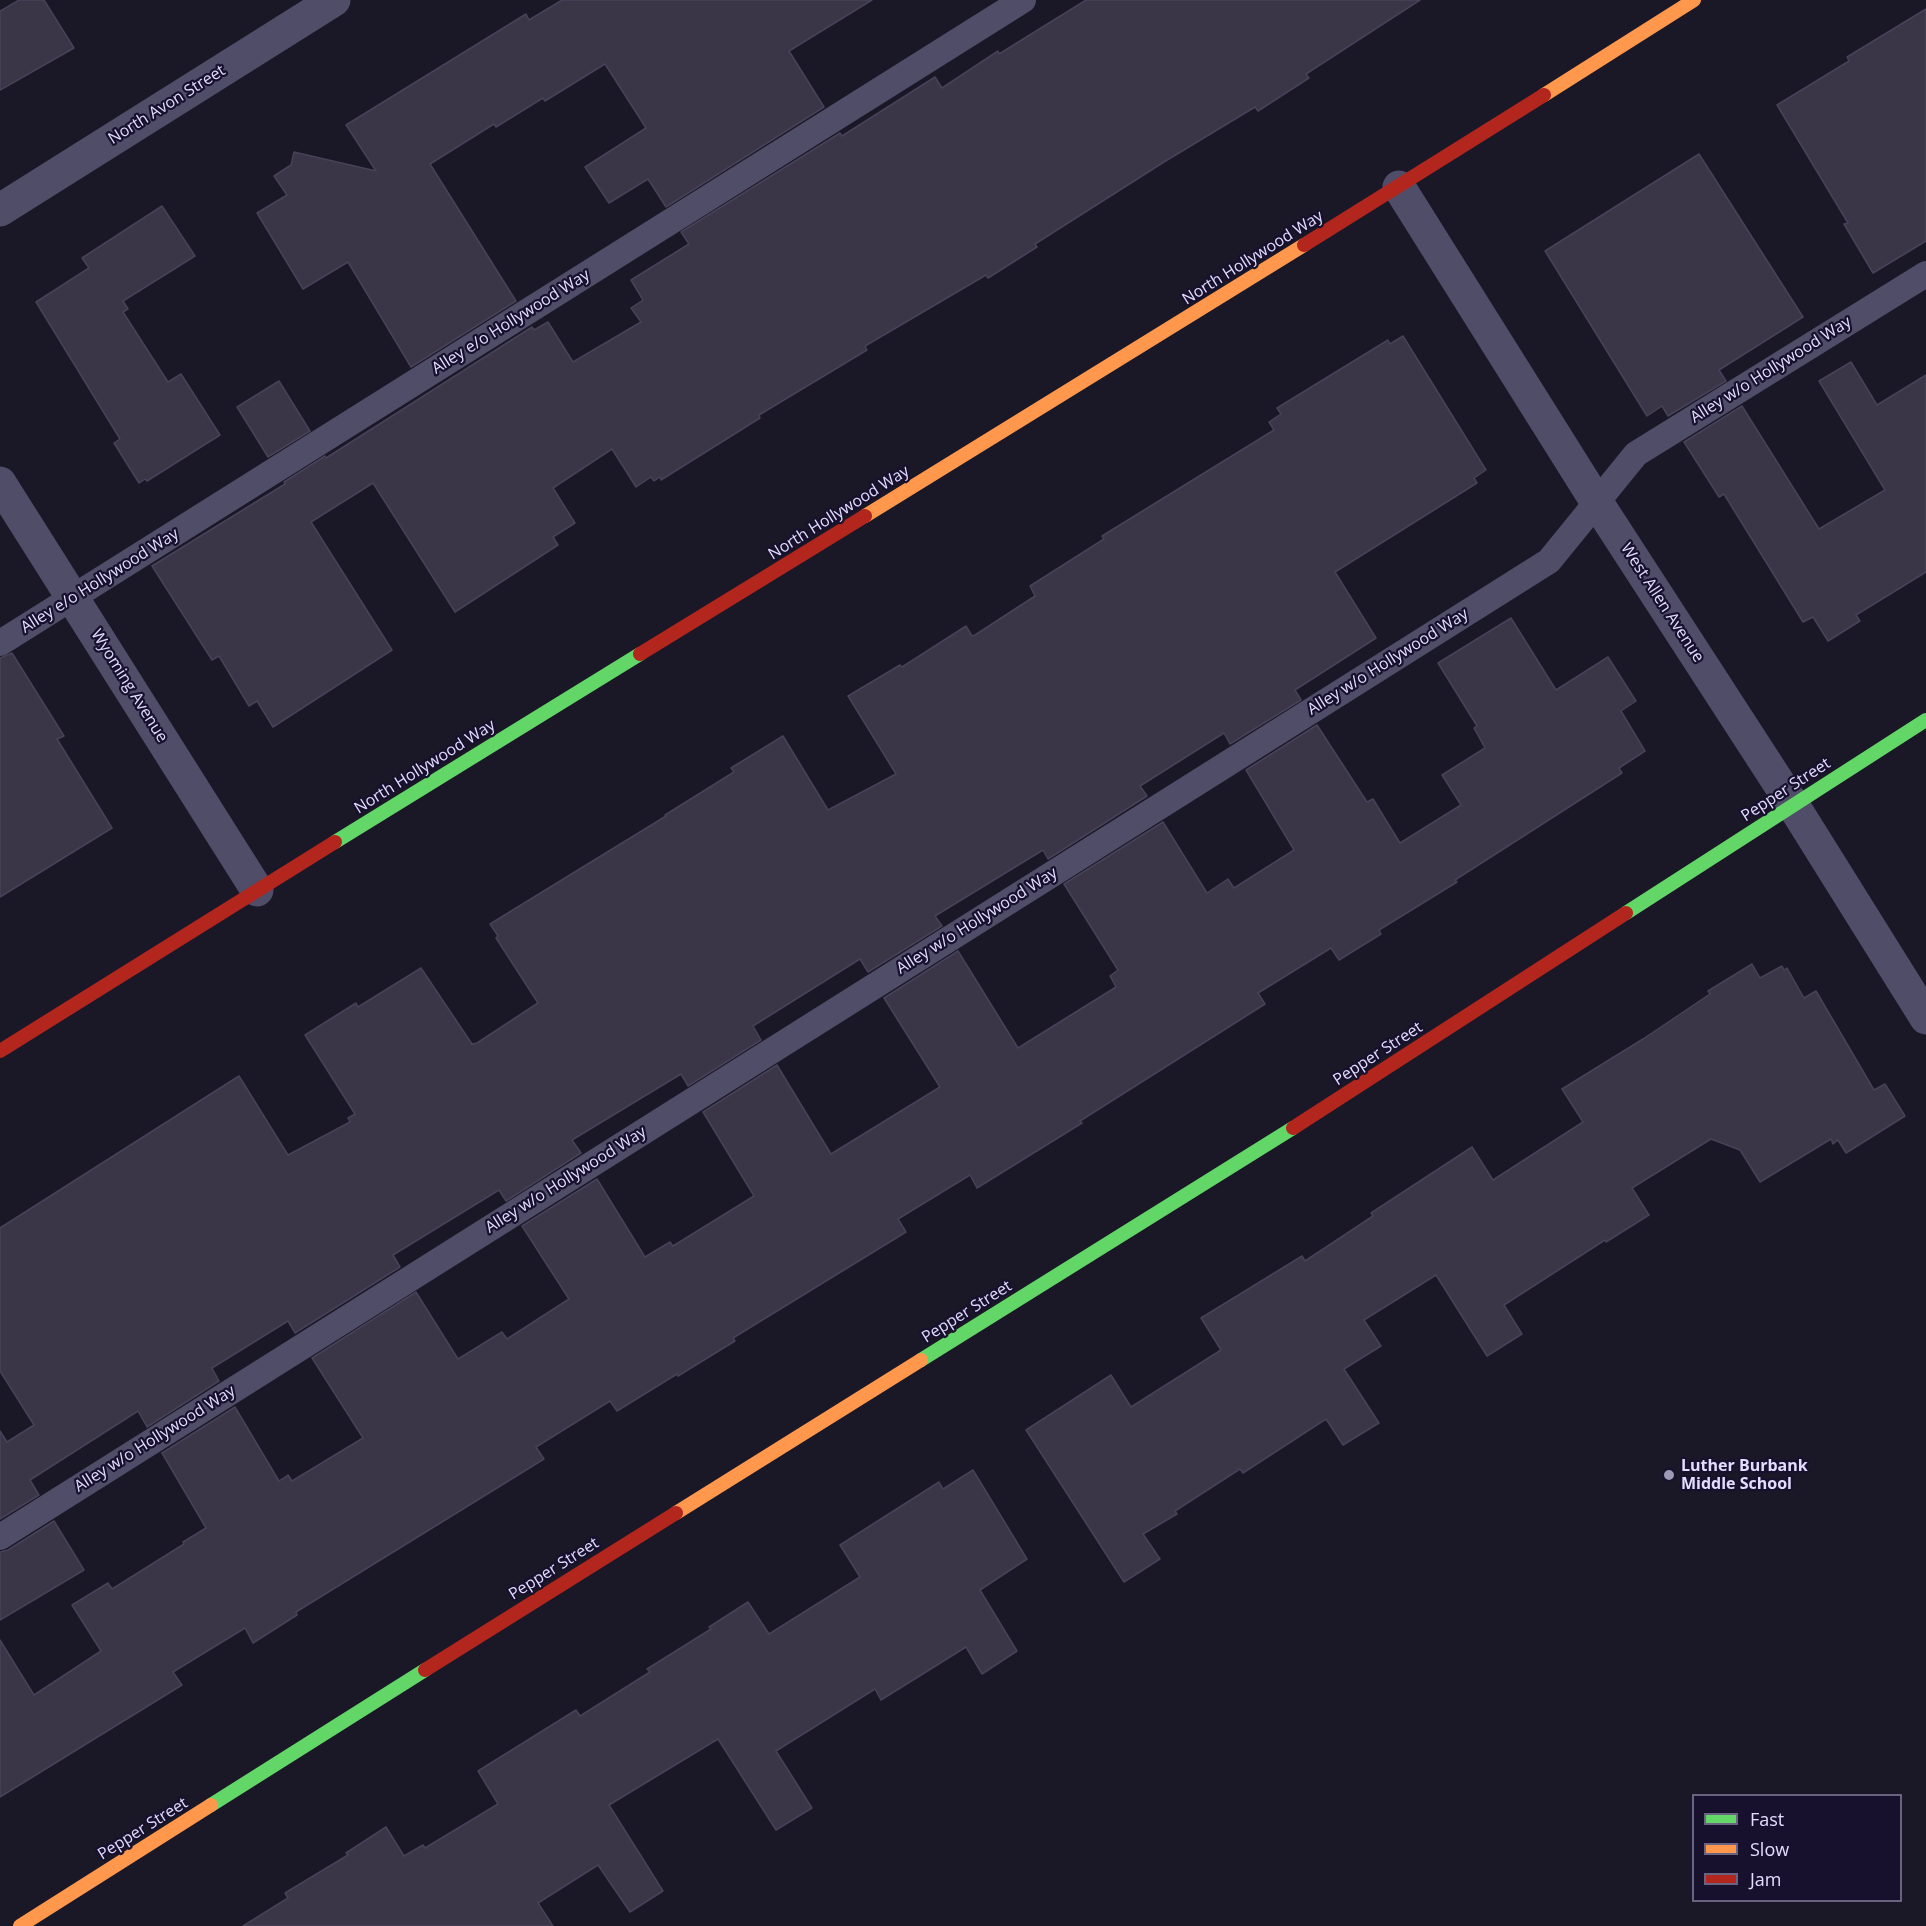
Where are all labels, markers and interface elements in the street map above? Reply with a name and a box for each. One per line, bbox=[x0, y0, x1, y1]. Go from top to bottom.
street label: North Avon Street bbox=[105, 61, 229, 149]
street label: North Hollywood Way bbox=[1179, 207, 1327, 309]
street label: Alley e/o Hollywood Way bbox=[428, 265, 594, 379]
street label: Alley w/o Hollywood Way bbox=[1687, 313, 1855, 427]
street label: North Hollywood Way bbox=[765, 462, 913, 564]
street label: Alley e/o Hollywood Way bbox=[17, 524, 183, 638]
street label: West Allen Avenue bbox=[1616, 540, 1708, 666]
street label: Alley w/o Hollywood Way bbox=[1304, 605, 1472, 719]
street label: Wyoming Avenue bbox=[87, 626, 171, 746]
street label: North Hollywood Way bbox=[351, 716, 499, 818]
street label: Pepper Street bbox=[1738, 754, 1834, 826]
street label: Alley w/o Hollywood Way bbox=[893, 864, 1061, 978]
street label: Pepper Street bbox=[1330, 1018, 1426, 1090]
street label: Alley w/o Hollywood Way bbox=[482, 1123, 650, 1237]
street label: Pepper Street bbox=[918, 1277, 1016, 1347]
street label: Alley w/o Hollywood Way bbox=[71, 1382, 239, 1496]
place label: Luther Burbank Middle School bbox=[1681, 1456, 1808, 1494]
marker: Luther Burbank Middle School bbox=[1662, 1468, 1676, 1482]
street label: Pepper Street bbox=[505, 1534, 603, 1604]
street label: Pepper Street bbox=[94, 1794, 192, 1864]
legend bbox=[1692, 1794, 1902, 1902]
text: Fast bbox=[1750, 1807, 1784, 1831]
text: Slow bbox=[1750, 1837, 1789, 1861]
text: Jam bbox=[1750, 1867, 1782, 1891]

